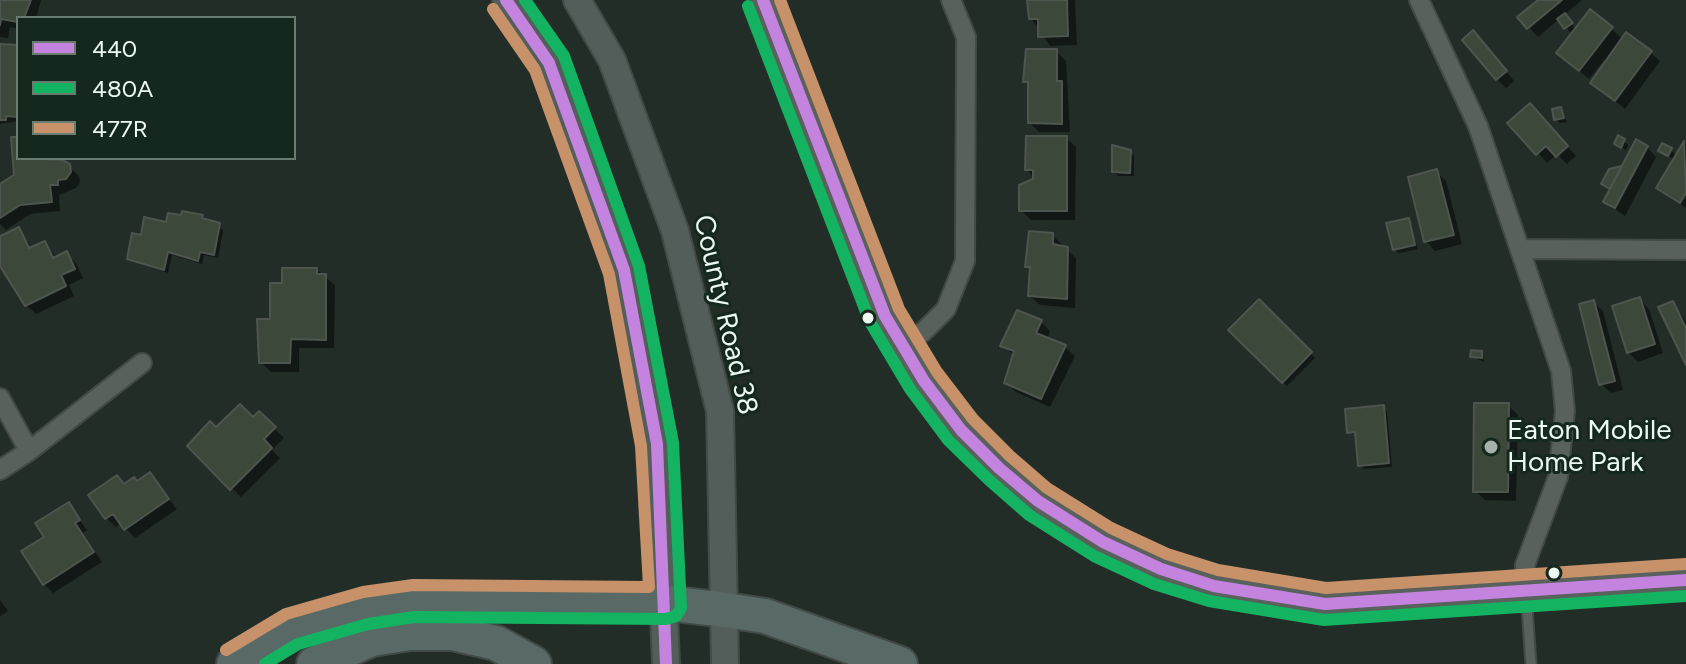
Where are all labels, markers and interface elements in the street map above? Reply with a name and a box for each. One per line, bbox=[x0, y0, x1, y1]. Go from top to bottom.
legend bbox=[16, 16, 296, 160]
text: 440 bbox=[92, 34, 137, 63]
text: 480A bbox=[92, 74, 153, 103]
text: 477R bbox=[92, 114, 148, 143]
street label: County Road 38 bbox=[686, 212, 764, 418]
unlabelled marker bbox=[860, 310, 876, 326]
place label: Eaton Mobile Home Park bbox=[1507, 414, 1671, 480]
marker: Eaton Mobile Home Park bbox=[1482, 438, 1500, 456]
unlabelled marker bbox=[1546, 565, 1562, 581]

